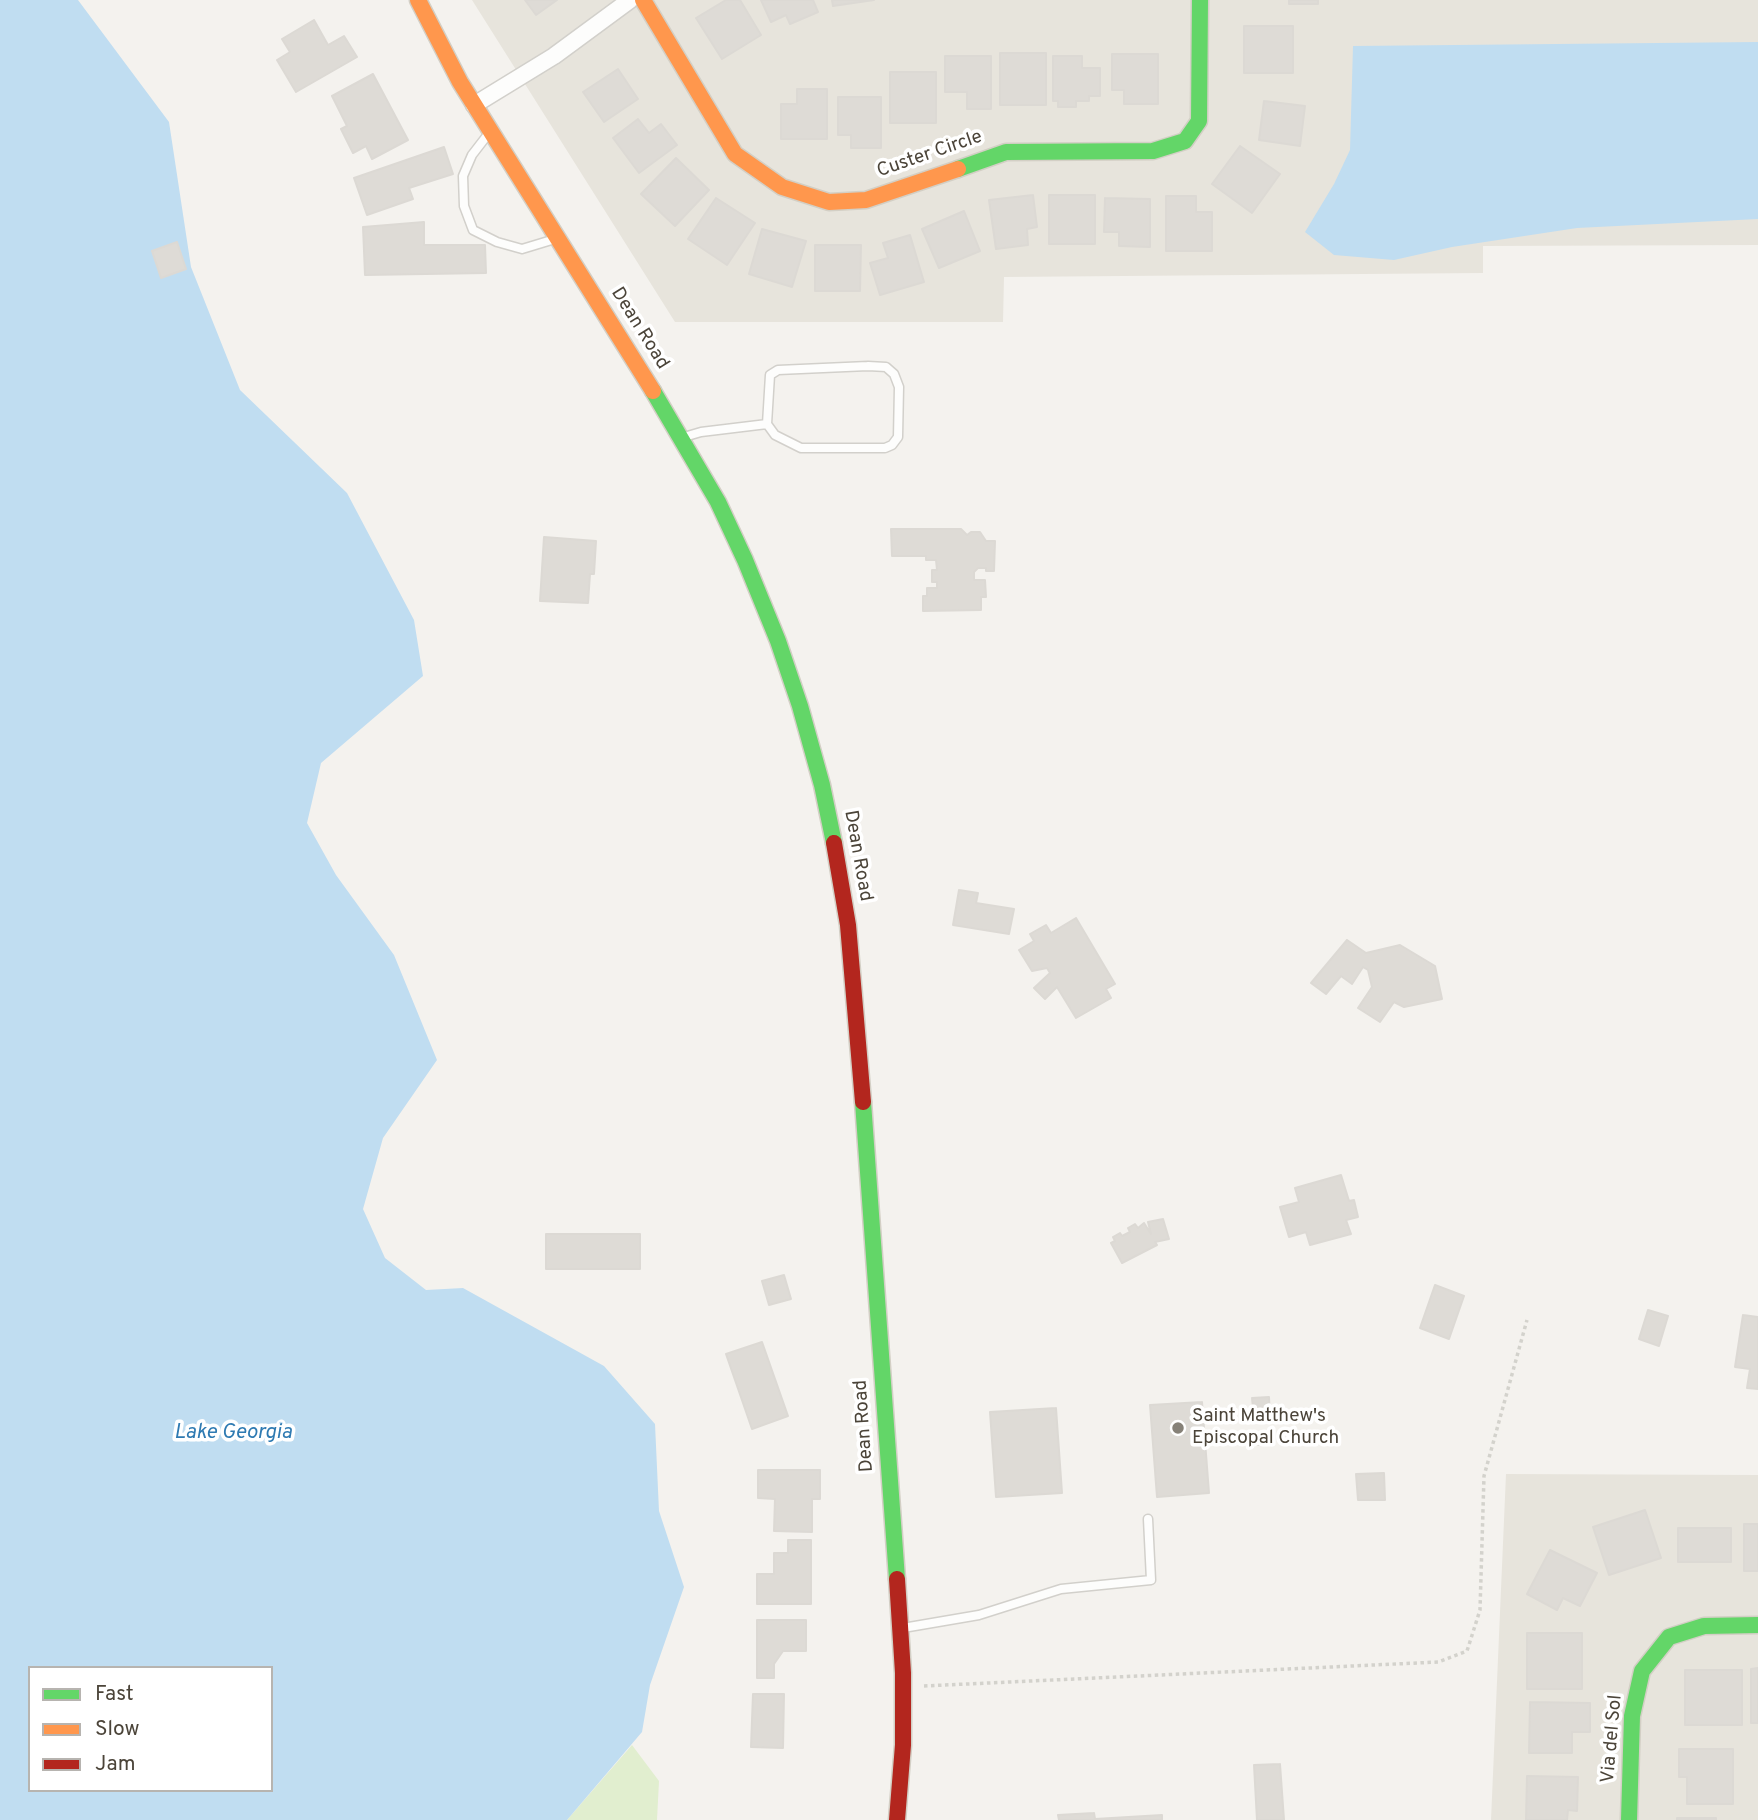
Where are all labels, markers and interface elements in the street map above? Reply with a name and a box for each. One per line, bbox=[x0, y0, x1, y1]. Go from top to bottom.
street label: Custer Circle bbox=[874, 126, 986, 184]
street label: Dean Road bbox=[605, 284, 673, 374]
street label: Dean Road bbox=[838, 809, 876, 903]
street label: Dean Road bbox=[850, 1379, 880, 1473]
place label: Saint Matthew's Episcopal Church bbox=[1192, 1406, 1339, 1450]
marker: Saint Matthew's Episcopal Church bbox=[1170, 1420, 1186, 1436]
water label: Lake Georgia bbox=[174, 1421, 292, 1447]
legend bbox=[28, 1666, 273, 1792]
text: Fast bbox=[95, 1681, 134, 1708]
street label: Via del Sol bbox=[1598, 1694, 1628, 1784]
text: Slow bbox=[95, 1716, 140, 1743]
text: Jam bbox=[95, 1751, 136, 1778]

